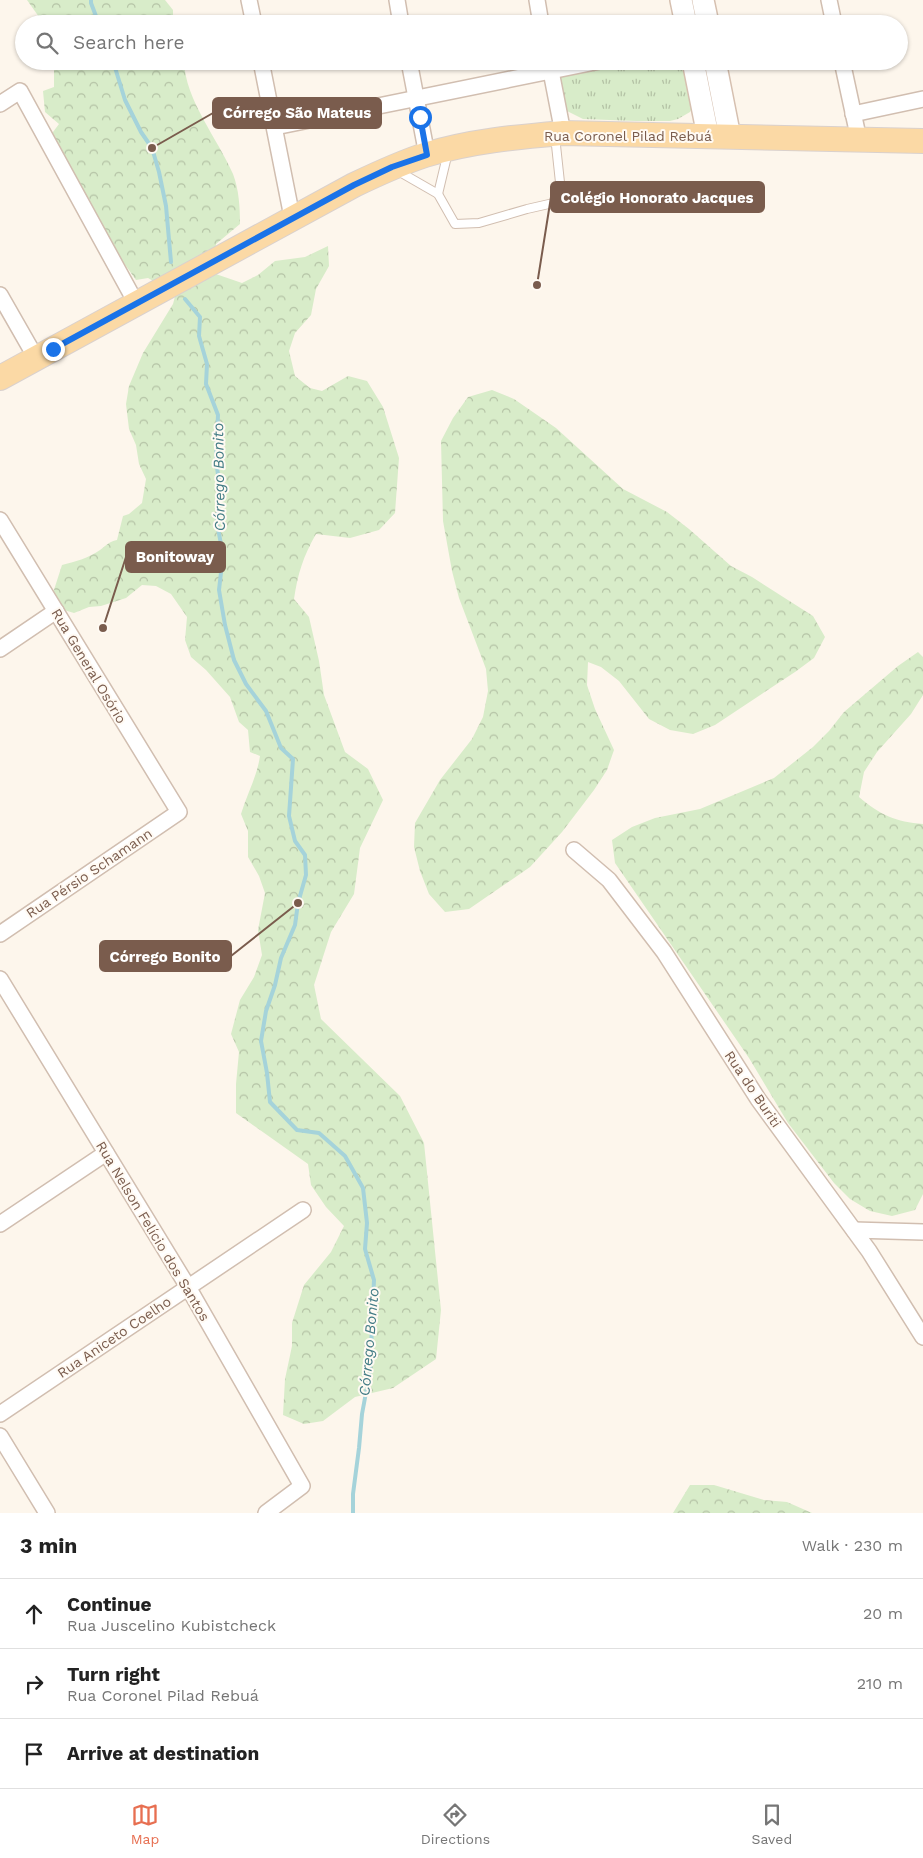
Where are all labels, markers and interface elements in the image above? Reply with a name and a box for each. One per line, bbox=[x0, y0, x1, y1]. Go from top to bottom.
search box bbox=[15, 15, 908, 70]
icon: search bbox=[33, 29, 61, 57]
text: Search here bbox=[73, 31, 184, 54]
callout: Córrego São Mateus bbox=[213, 98, 381, 128]
text: Córrego São Mateus bbox=[223, 104, 371, 122]
route start bbox=[409, 106, 432, 129]
street label: Rua Coronel Pilad Rebuá bbox=[544, 128, 712, 144]
callout: Colégio Honorato Jacques bbox=[551, 182, 764, 212]
text: Colégio Honorato Jacques bbox=[560, 189, 754, 207]
route end bbox=[42, 338, 65, 361]
water label: Córrego Bonito bbox=[209, 423, 229, 531]
callout: Bonitoway bbox=[126, 542, 225, 572]
text: Bonitoway bbox=[136, 548, 215, 566]
street label: Rua General Osório bbox=[48, 606, 130, 726]
street label: Rua Pérsio Schamann bbox=[23, 825, 155, 921]
callout: Córrego Bonito bbox=[100, 941, 231, 971]
text: Córrego Bonito bbox=[110, 948, 220, 966]
street label: Rua do Buriti bbox=[722, 1048, 784, 1130]
street label: Rua Nelson Felício dos Santos bbox=[93, 1138, 213, 1324]
water label: Córrego Bonito bbox=[355, 1287, 383, 1397]
street label: Rua Aniceto Coelho bbox=[54, 1293, 174, 1381]
text: 3 min bbox=[20, 1533, 77, 1558]
text: Walk · 230 m bbox=[802, 1536, 903, 1555]
text: Continue bbox=[67, 1593, 151, 1616]
icon: ahead bbox=[20, 1600, 48, 1628]
text: 20 m bbox=[863, 1604, 903, 1623]
text: Rua Juscelino Kubistcheck bbox=[67, 1616, 276, 1635]
text: Turn right bbox=[67, 1663, 160, 1686]
icon: right bbox=[20, 1670, 48, 1698]
text: 210 m bbox=[857, 1674, 903, 1693]
text: Rua Coronel Pilad Rebuá bbox=[67, 1686, 259, 1705]
icon: arrive bbox=[20, 1740, 48, 1768]
text: Arrive at destination bbox=[67, 1742, 259, 1765]
tab: Map bbox=[131, 1801, 159, 1847]
tab: Directions bbox=[421, 1801, 490, 1847]
tab: Saved bbox=[752, 1801, 792, 1847]

